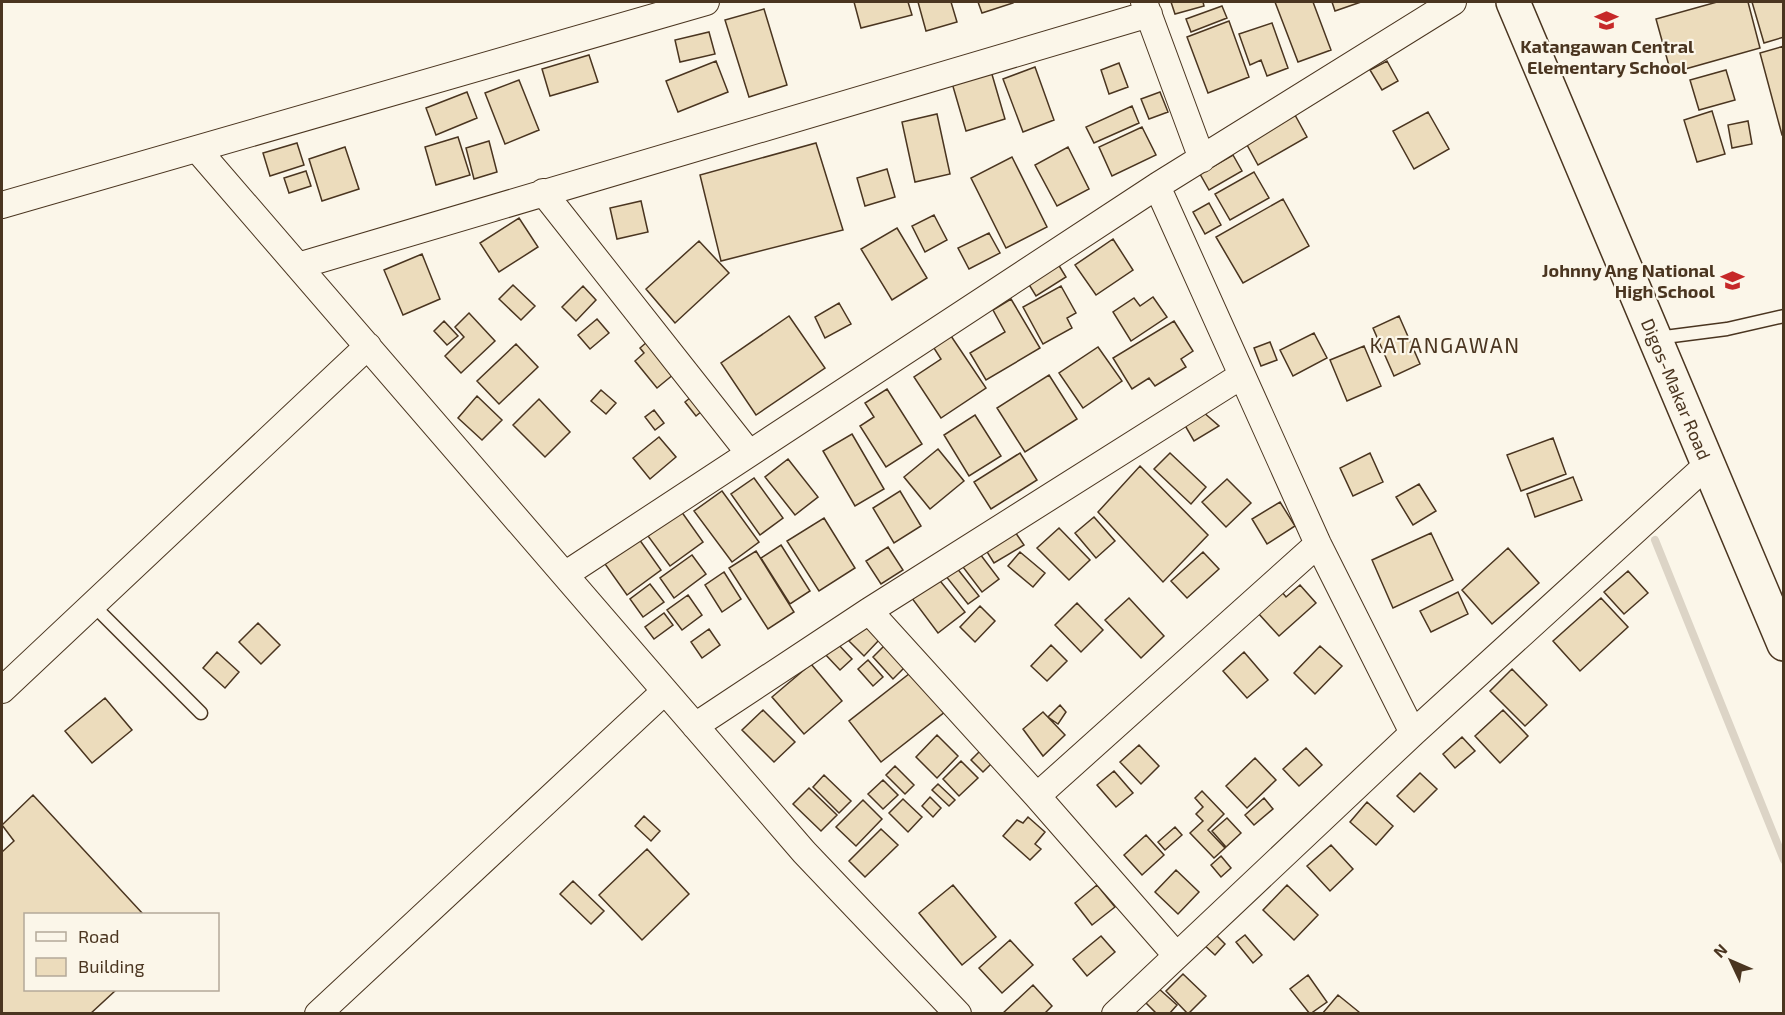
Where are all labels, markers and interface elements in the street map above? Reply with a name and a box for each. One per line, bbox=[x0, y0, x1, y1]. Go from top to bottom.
school or university icon: Katangawan Central Elementary School bbox=[1594, 7, 1620, 33]
place label: Katangawan Central Elementary School bbox=[1520, 35, 1694, 78]
place label: Johnny Ang National High School bbox=[1542, 259, 1715, 302]
school or university icon: Johnny Ang National High School bbox=[1720, 267, 1746, 293]
street label: Digos-Makar Road bbox=[1637, 315, 1716, 463]
district label: KATANGAWAN bbox=[1369, 332, 1521, 357]
legend bbox=[24, 913, 219, 991]
text: Road bbox=[78, 925, 119, 947]
north arrow bbox=[1701, 931, 1761, 991]
text: N bbox=[1709, 939, 1731, 961]
text: Building bbox=[78, 955, 145, 977]

